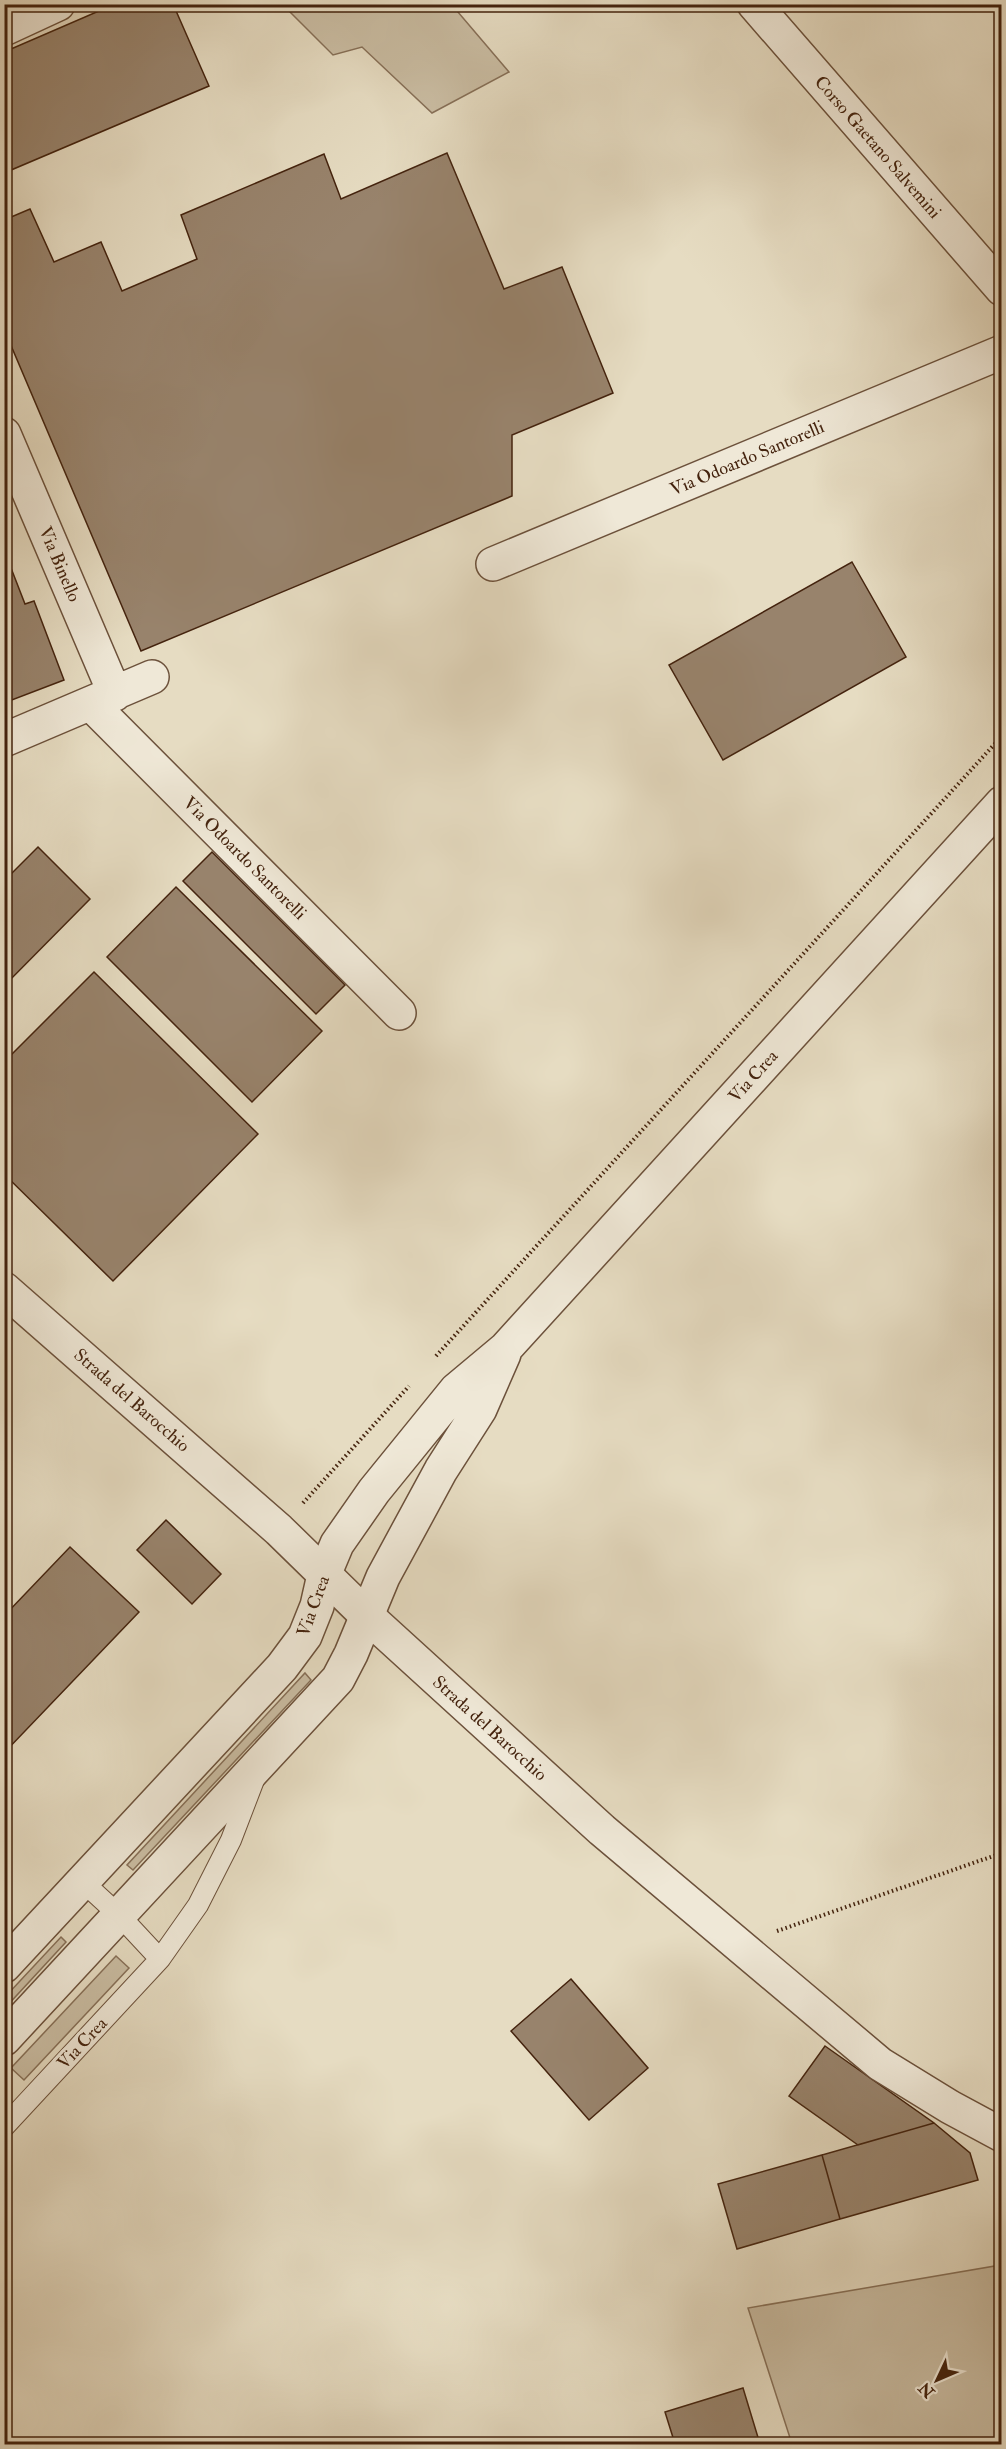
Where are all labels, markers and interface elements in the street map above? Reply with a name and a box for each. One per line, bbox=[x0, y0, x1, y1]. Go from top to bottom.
street label: Corso Gaetano Salvemini bbox=[809, 71, 946, 224]
street label: Via Odoardo Santorelli bbox=[667, 415, 828, 501]
street label: Via Binello bbox=[33, 523, 86, 606]
street label: Via Odoardo Santorelli bbox=[178, 792, 311, 925]
street label: Via Crea bbox=[724, 1045, 783, 1108]
street label: Strada del Barocchio bbox=[69, 1344, 195, 1457]
street label: Via Crea bbox=[292, 1572, 335, 1640]
street label: Strada del Barocchio bbox=[428, 1671, 552, 1786]
street label: Via Crea bbox=[52, 2012, 113, 2074]
north arrow bbox=[907, 2350, 967, 2410]
text: N bbox=[914, 2377, 940, 2403]

